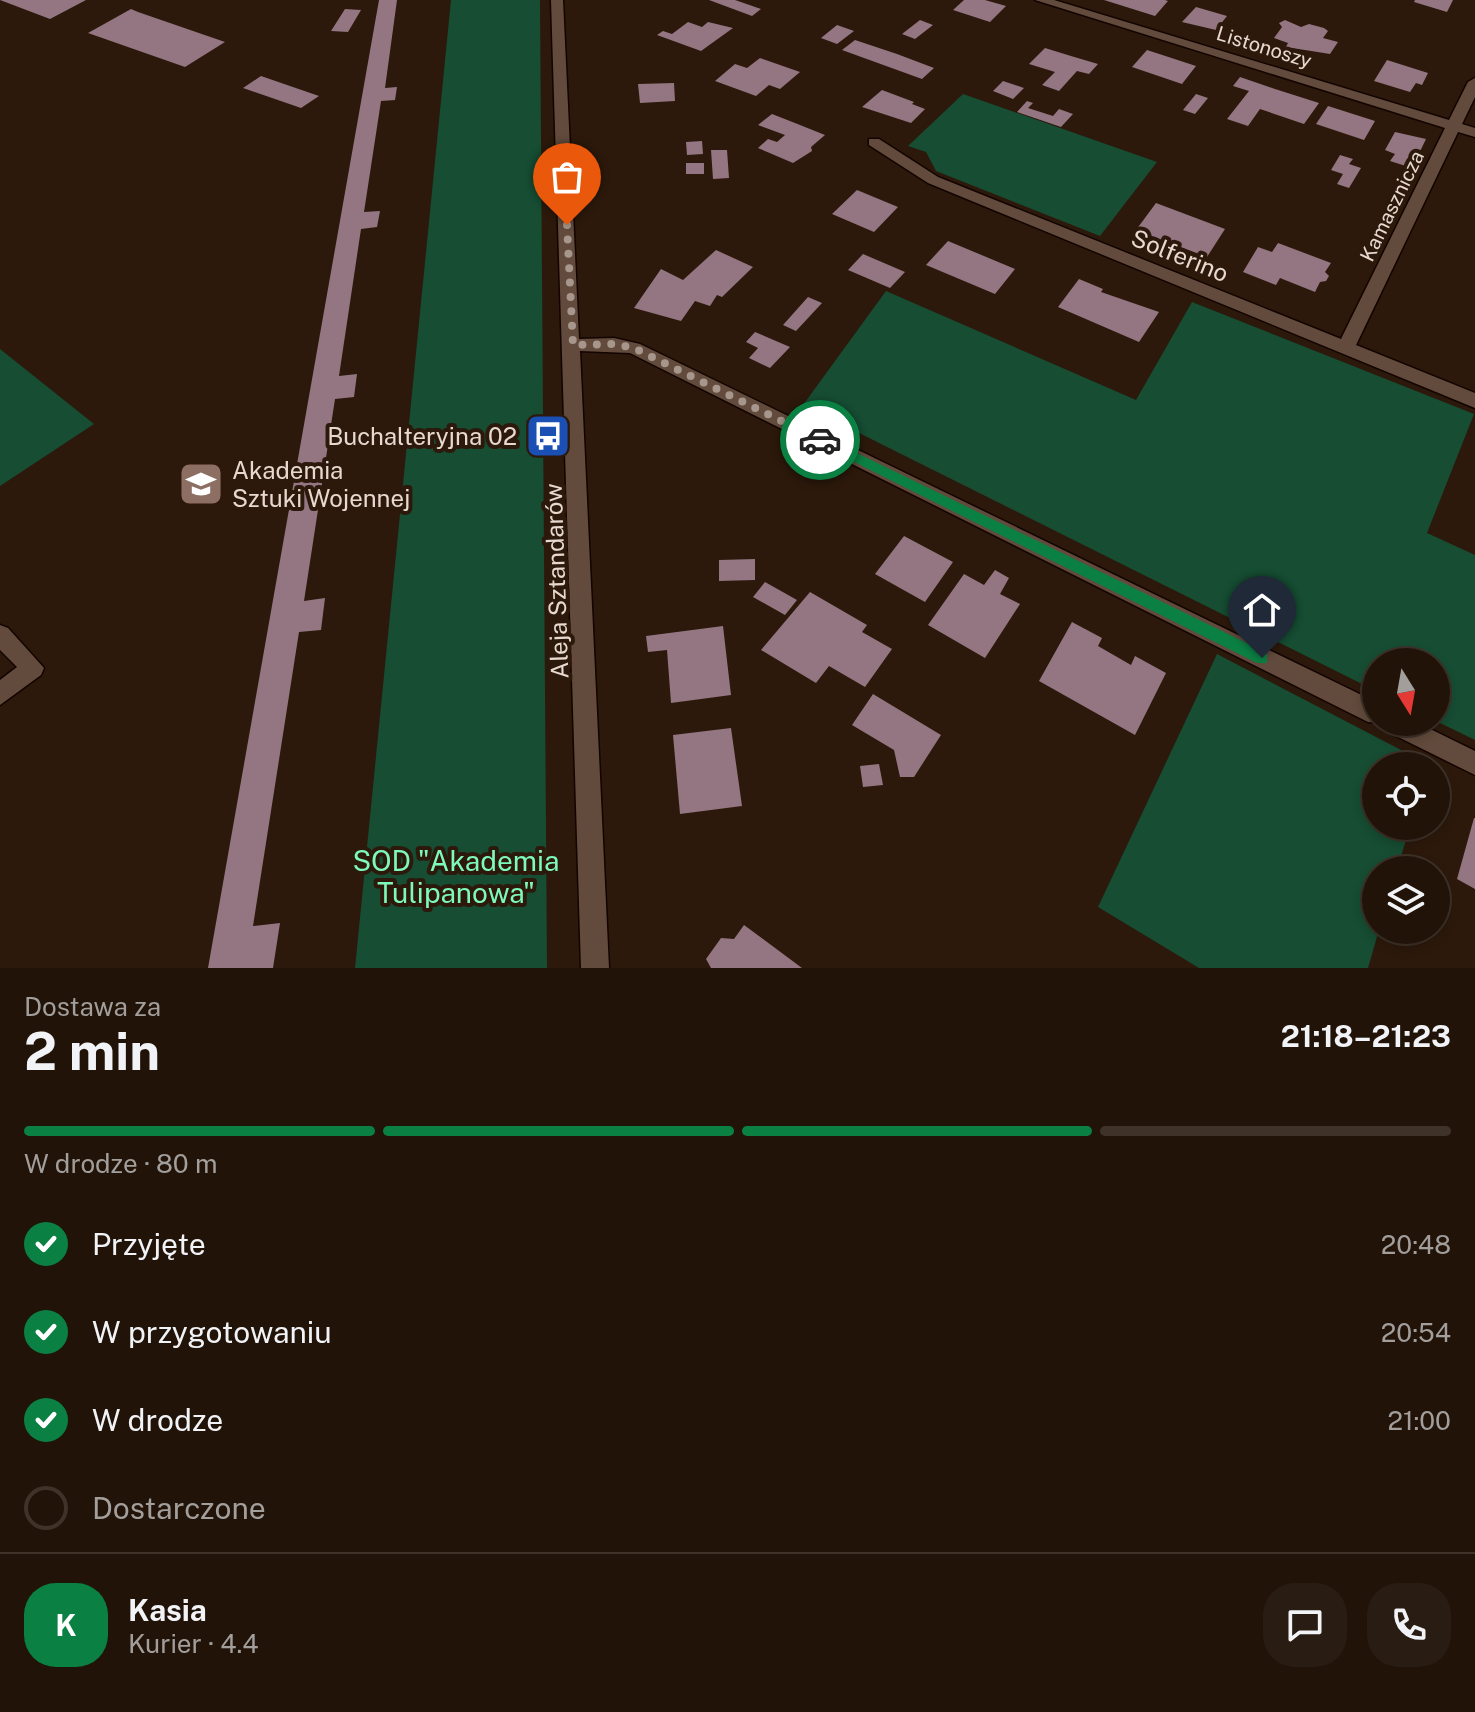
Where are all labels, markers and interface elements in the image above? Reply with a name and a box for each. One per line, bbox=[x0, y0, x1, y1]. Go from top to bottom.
street label: Listonoszy bbox=[1214, 21, 1315, 73]
pin bbox=[533, 143, 601, 225]
street label: Kamasznicza bbox=[1355, 147, 1429, 265]
icon: bag bbox=[545, 155, 589, 199]
street label: Solferino bbox=[1127, 223, 1233, 287]
courier bbox=[780, 400, 860, 480]
bus stop icon: Buchalteryjna 02 bbox=[524, 412, 572, 460]
icon: car bbox=[798, 418, 842, 462]
place label: Buchalteryjna 02 bbox=[327, 422, 517, 450]
place label: Akademia Sztuki Wojennej bbox=[232, 456, 410, 512]
school or university icon: Akademia Sztuki Wojennej bbox=[177, 460, 225, 508]
street label: Aleja Sztandarów bbox=[539, 483, 573, 679]
pin bbox=[1228, 576, 1296, 658]
icon: home bbox=[1240, 588, 1284, 632]
north arrow bbox=[1362, 648, 1450, 736]
map controls bbox=[1362, 648, 1450, 944]
button: locate bbox=[1362, 752, 1450, 840]
park label: SOD "Akademia Tulipanowa" bbox=[353, 844, 560, 909]
button: layers bbox=[1362, 856, 1450, 944]
text: Dostawa za bbox=[24, 991, 161, 1022]
text: 21:18–21:23 bbox=[1281, 1018, 1451, 1054]
text: 2 min bbox=[24, 1021, 160, 1082]
text: W drodze · 80 m bbox=[24, 1148, 217, 1179]
icon: check bbox=[24, 1222, 68, 1266]
text: Przyjęte bbox=[92, 1226, 206, 1262]
text: 20:48 bbox=[1381, 1229, 1451, 1260]
icon: check bbox=[24, 1310, 68, 1354]
text: W przygotowaniu bbox=[92, 1314, 332, 1350]
text: 20:54 bbox=[1381, 1317, 1451, 1348]
icon: check bbox=[24, 1398, 68, 1442]
text: W drodze bbox=[92, 1402, 223, 1438]
text: 21:00 bbox=[1387, 1405, 1451, 1436]
text: Dostarczone bbox=[92, 1490, 266, 1526]
button: chat bbox=[1263, 1583, 1347, 1667]
button: phone bbox=[1367, 1583, 1451, 1667]
text: Kasia bbox=[128, 1592, 207, 1628]
text: K bbox=[55, 1607, 77, 1643]
text: Kurier · 4.4 bbox=[128, 1628, 259, 1659]

